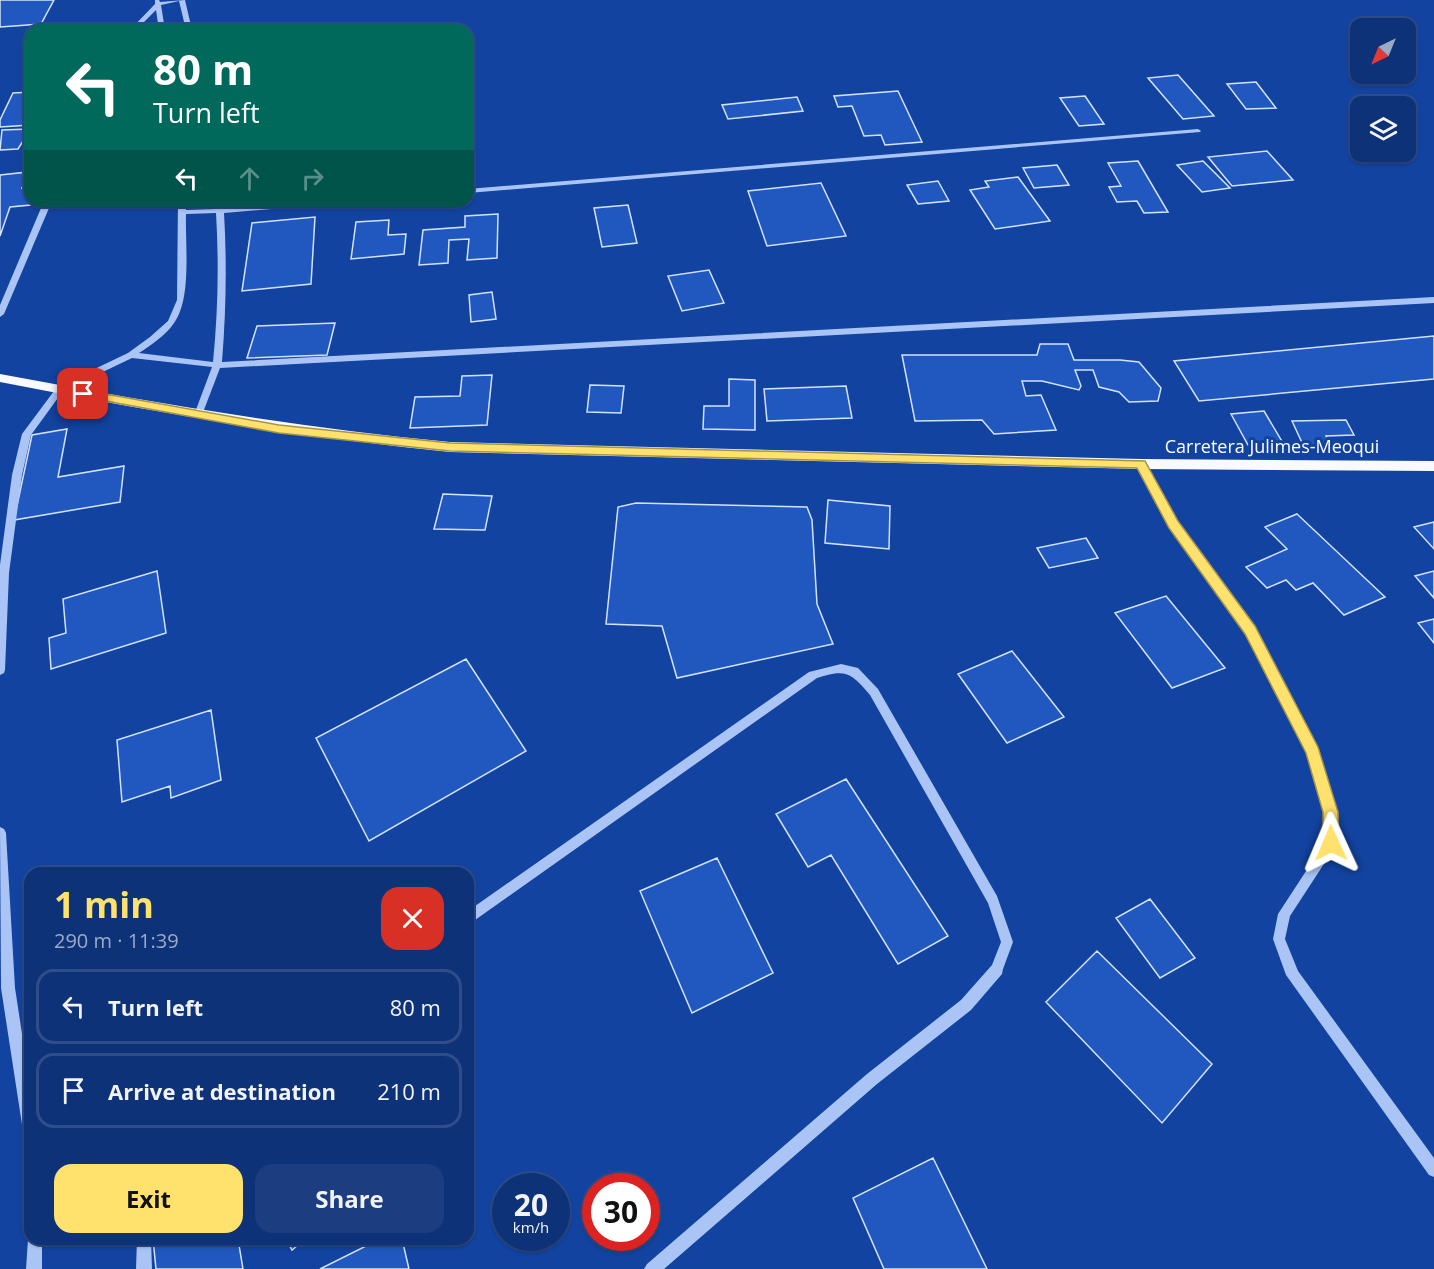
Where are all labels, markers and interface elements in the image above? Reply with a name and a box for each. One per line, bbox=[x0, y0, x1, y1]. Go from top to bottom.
north arrow bbox=[1350, 18, 1416, 84]
map controls bbox=[1350, 18, 1416, 162]
text: 80 m bbox=[153, 40, 253, 97]
icon: left bbox=[54, 48, 132, 126]
text: Turn left bbox=[153, 94, 260, 131]
button: layers bbox=[1350, 96, 1416, 162]
icon: left bbox=[170, 162, 203, 195]
icon: ahead bbox=[233, 162, 266, 195]
icon: right bbox=[296, 162, 329, 195]
pin bbox=[57, 368, 108, 419]
icon: arrive bbox=[66, 377, 99, 410]
street label: Carretera Julimes-Meoqui bbox=[1165, 434, 1379, 458]
position arrow bbox=[1299, 811, 1363, 875]
text: 1 min bbox=[54, 880, 154, 929]
button: close bbox=[381, 887, 444, 950]
text: 290 m · 11:39 bbox=[54, 927, 179, 954]
icon: left bbox=[57, 990, 90, 1023]
text: Turn left bbox=[108, 992, 203, 1022]
text: 80 m bbox=[390, 992, 441, 1022]
icon: arrive bbox=[57, 1074, 90, 1107]
text: Arrive at destination bbox=[108, 1076, 336, 1106]
text: 210 m bbox=[377, 1076, 441, 1106]
button: Exit bbox=[54, 1164, 243, 1233]
button: Share bbox=[255, 1164, 444, 1233]
speed limit sign: 30 bbox=[582, 1173, 660, 1251]
text: 20 bbox=[514, 1184, 548, 1225]
text: km/h bbox=[513, 1217, 549, 1237]

